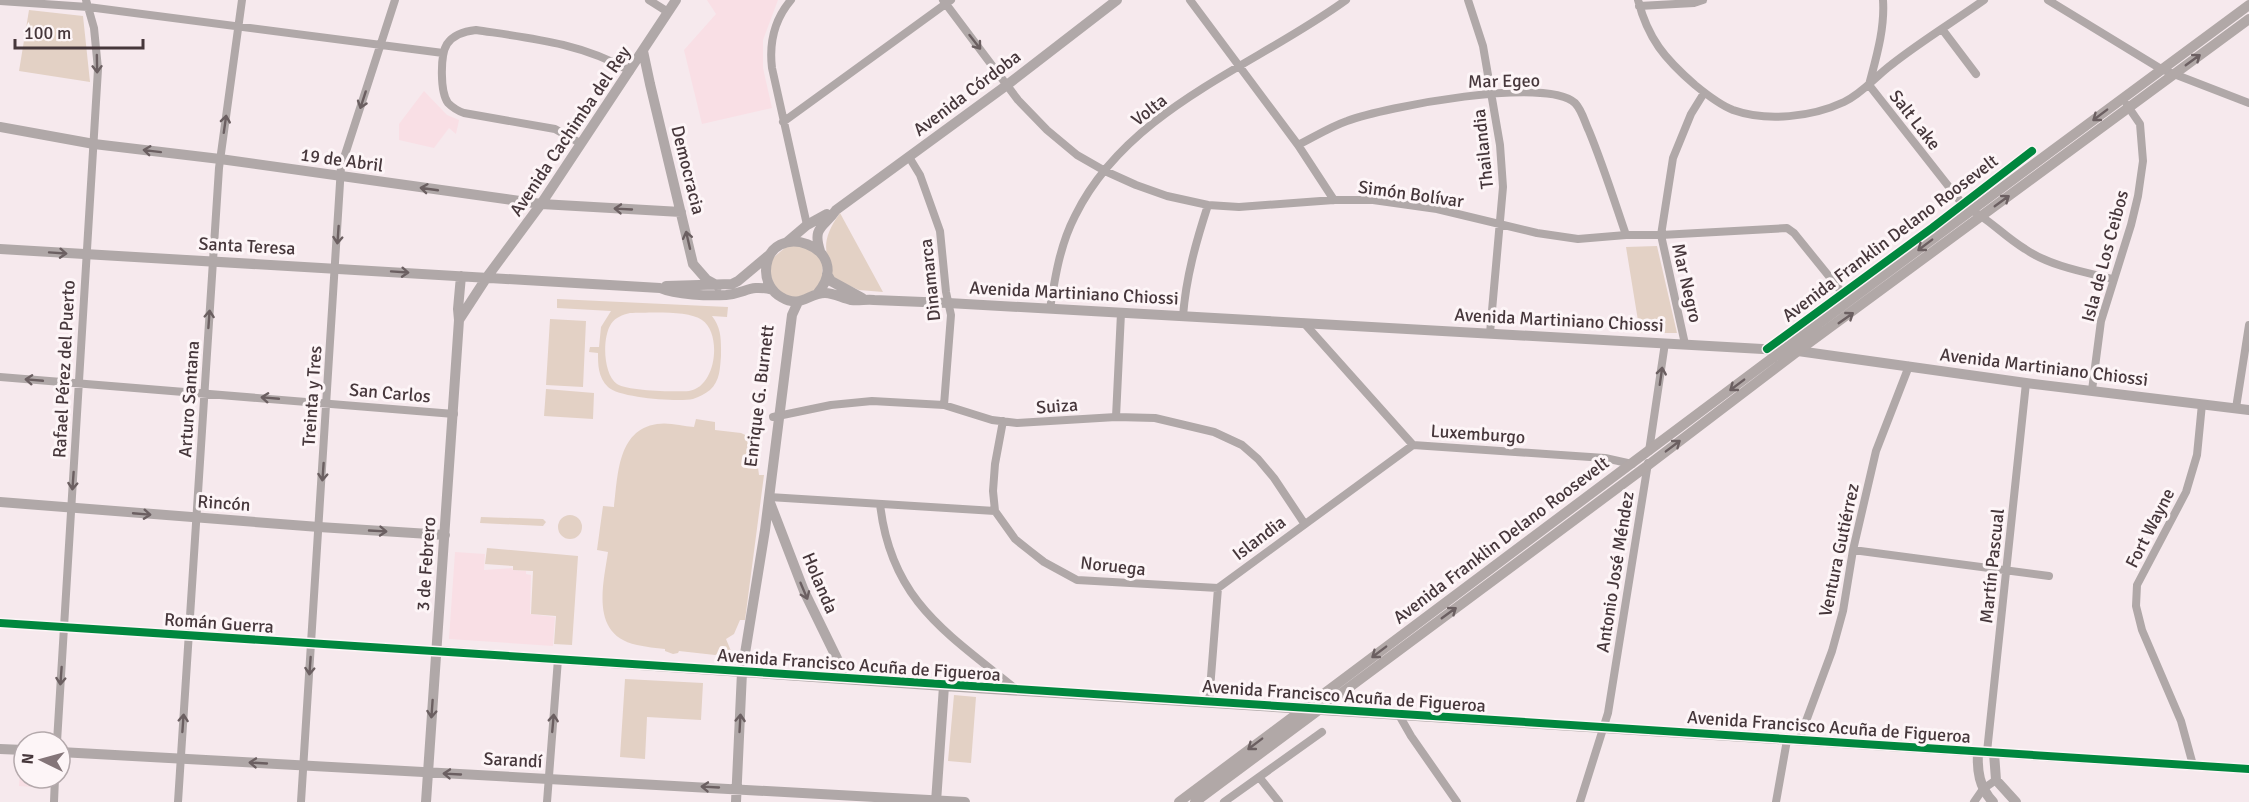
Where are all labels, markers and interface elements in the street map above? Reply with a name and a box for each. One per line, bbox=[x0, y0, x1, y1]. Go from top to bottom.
scale bar bbox=[15, 12, 142, 50]
text: 100 m bbox=[24, 22, 71, 44]
one-way arrow bbox=[969, 34, 982, 50]
street label: Avenida Cachimba del Rey bbox=[505, 41, 635, 220]
street label: Avenida Córdoba bbox=[909, 45, 1025, 141]
one-way arrow bbox=[92, 54, 103, 74]
one-way arrow bbox=[2184, 54, 2200, 66]
street label: Mar Egeo bbox=[1468, 69, 1540, 93]
street label: Salt Lake bbox=[1885, 85, 1945, 155]
street label: Volta bbox=[1127, 89, 1171, 131]
one-way arrow bbox=[357, 90, 368, 109]
street label: Thailandia bbox=[1468, 108, 1498, 190]
one-way arrow bbox=[2093, 108, 2109, 121]
one-way arrow bbox=[219, 115, 230, 135]
street label: Democracia bbox=[666, 123, 710, 217]
street label: 19 de Abril bbox=[299, 143, 385, 177]
one-way arrow bbox=[143, 145, 163, 156]
street label: Avenida Franklin Delano Roosevelt bbox=[1778, 150, 2002, 326]
street label: Simón Bolívar bbox=[1357, 176, 1466, 212]
one-way arrow bbox=[419, 183, 439, 194]
street label: Isla de Los Ceibos bbox=[2077, 188, 2133, 324]
one-way arrow bbox=[1993, 194, 2009, 207]
one-way arrow bbox=[613, 203, 633, 214]
one-way arrow bbox=[332, 225, 343, 245]
one-way arrow bbox=[681, 231, 693, 250]
street label: Santa Teresa bbox=[198, 232, 296, 260]
street label: Dinamarca bbox=[915, 238, 945, 322]
one-way arrow bbox=[1918, 238, 1934, 251]
street label: Mar Negro bbox=[1667, 241, 1707, 325]
one-way arrow bbox=[48, 248, 68, 259]
one-way arrow bbox=[389, 267, 409, 278]
street label: Avenida Martiniano Chiossi bbox=[969, 277, 1179, 309]
street label: Rafael Pérez del Puerto bbox=[48, 279, 80, 459]
street label: Avenida Martiniano Chiossi bbox=[1454, 304, 1664, 336]
one-way arrow bbox=[204, 309, 215, 329]
one-way arrow bbox=[1837, 312, 1853, 324]
street label: Enrique G. Burnett bbox=[739, 324, 779, 468]
street label: Arturo Santana bbox=[174, 340, 204, 458]
street label: Avenida Martiniano Chiossi bbox=[1939, 343, 2149, 391]
street label: Treinta y Tres bbox=[298, 345, 327, 447]
one-way arrow bbox=[1655, 367, 1666, 386]
one-way arrow bbox=[24, 374, 44, 385]
street label: San Carlos bbox=[348, 378, 432, 408]
one-way arrow bbox=[1730, 379, 1746, 392]
one-way arrow bbox=[260, 392, 280, 403]
street label: Suiza bbox=[1035, 394, 1079, 418]
street label: Luxemburgo bbox=[1430, 420, 1526, 448]
one-way arrow bbox=[1665, 440, 1681, 453]
street label: Avenida Franklin Delano Roosevelt bbox=[1389, 452, 1613, 628]
one-way arrow bbox=[317, 461, 328, 481]
one-way arrow bbox=[67, 470, 78, 490]
street label: Ventura Gutiérrez bbox=[1814, 481, 1864, 619]
street label: Fort Wayne bbox=[2121, 485, 2179, 571]
street label: Rincón bbox=[197, 490, 251, 516]
street label: Antonio José Méndez bbox=[1591, 490, 1639, 654]
one-way arrow bbox=[132, 508, 152, 519]
street label: Martín Pascual bbox=[1975, 508, 2009, 624]
street label: Islandia bbox=[1228, 511, 1290, 565]
street label: 3 de Febrero bbox=[412, 516, 440, 612]
one-way arrow bbox=[368, 526, 388, 537]
street label: Holanda bbox=[797, 549, 843, 617]
street label: Noruega bbox=[1079, 552, 1147, 580]
one-way arrow bbox=[799, 581, 810, 600]
one-way arrow bbox=[1441, 606, 1457, 619]
street label: Román Guerra bbox=[163, 608, 275, 638]
street label: Avenida Francisco Acuña de Figueroa bbox=[716, 644, 1002, 686]
one-way arrow bbox=[1371, 646, 1387, 658]
one-way arrow bbox=[304, 656, 315, 676]
one-way arrow bbox=[56, 665, 67, 685]
street label: Avenida Francisco Acuña de Figueroa bbox=[1201, 675, 1487, 717]
one-way arrow bbox=[427, 699, 438, 719]
street label: Avenida Francisco Acuña de Figueroa bbox=[1686, 706, 1972, 748]
one-way arrow bbox=[178, 713, 189, 733]
one-way arrow bbox=[548, 713, 559, 733]
one-way arrow bbox=[734, 713, 745, 733]
north arrow bbox=[12, 730, 72, 790]
one-way arrow bbox=[1248, 737, 1264, 750]
street label: Sarandí bbox=[483, 747, 543, 773]
text: N bbox=[18, 752, 39, 765]
one-way arrow bbox=[248, 758, 268, 769]
one-way arrow bbox=[443, 768, 463, 779]
one-way arrow bbox=[700, 782, 720, 793]

